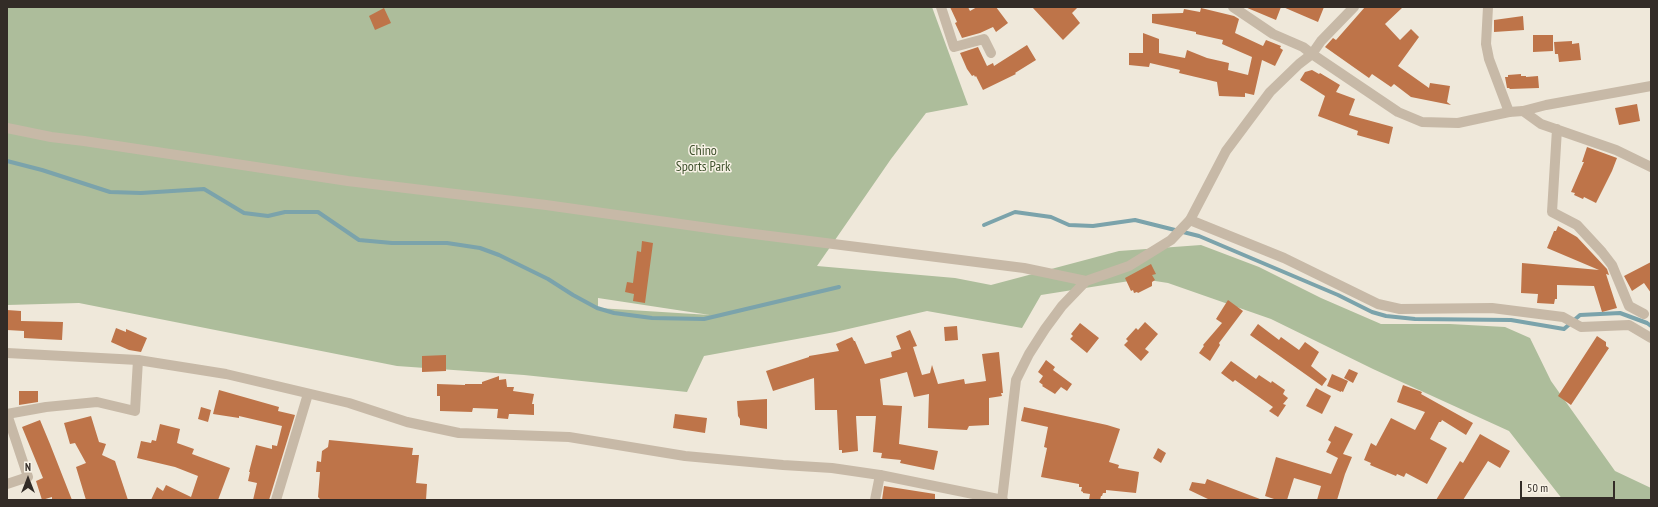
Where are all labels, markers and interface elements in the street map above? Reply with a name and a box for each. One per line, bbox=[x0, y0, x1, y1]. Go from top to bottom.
park label: Chino Sports Park bbox=[676, 143, 730, 176]
north arrow bbox=[8, 459, 48, 499]
text: N bbox=[25, 460, 31, 474]
scale bar bbox=[1522, 473, 1617, 499]
text: 50 m bbox=[1527, 480, 1548, 495]

